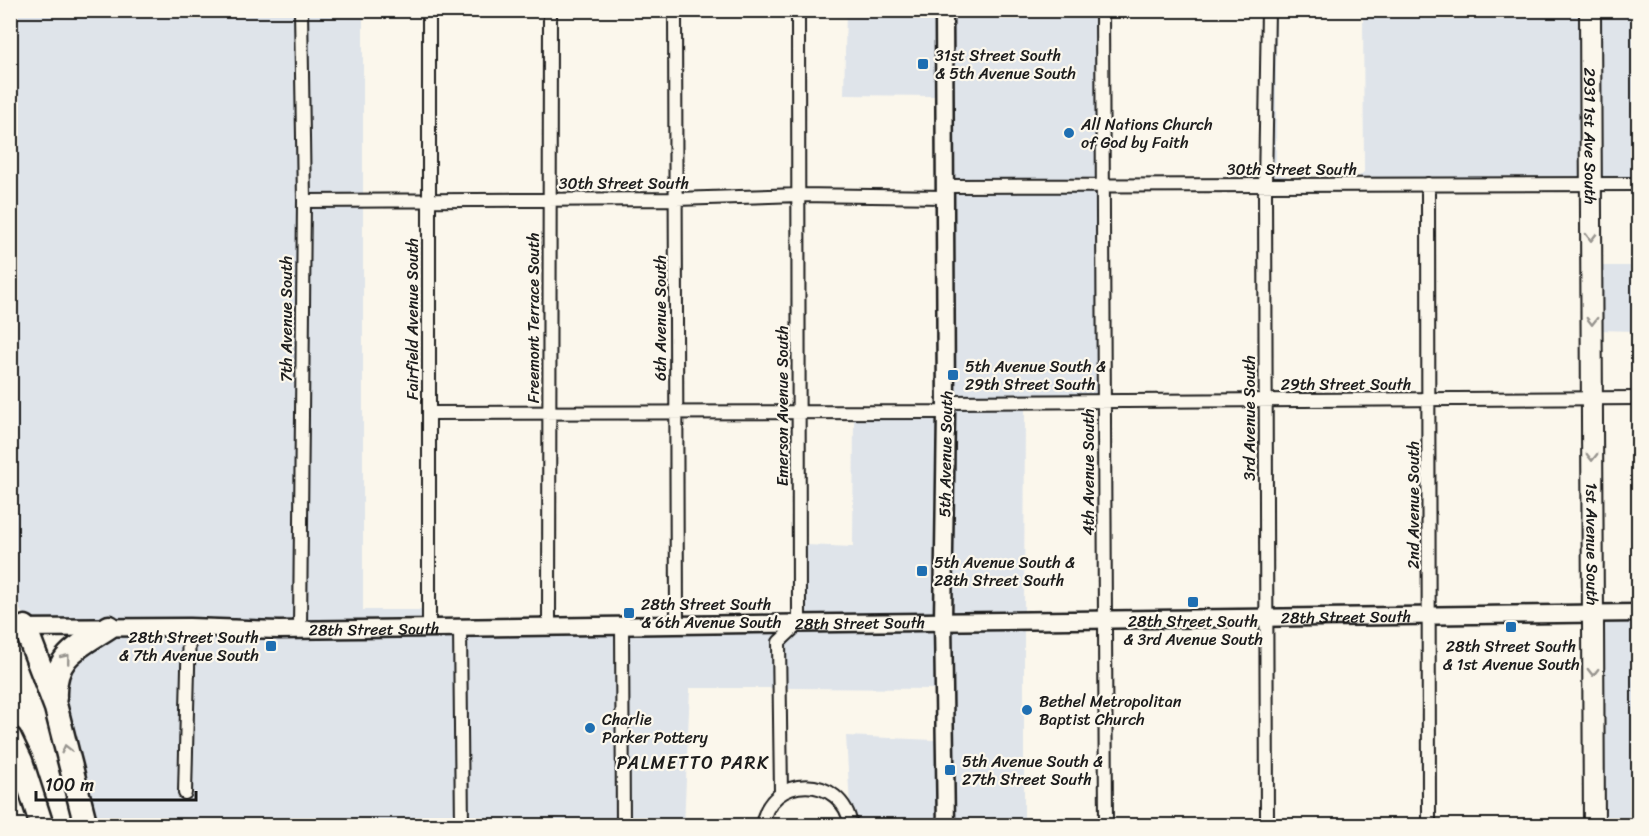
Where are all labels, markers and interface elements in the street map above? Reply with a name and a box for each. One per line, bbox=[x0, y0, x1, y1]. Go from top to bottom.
place label: 31st Street South & 5th Avenue South bbox=[935, 41, 1076, 88]
marker: 31st Street South & 5th Avenue South bbox=[916, 57, 930, 71]
street label: 2931 1st Ave South bbox=[1575, 68, 1605, 205]
place label: All Nations Church of God by Faith bbox=[1080, 110, 1213, 157]
marker: All Nations Church of God by Faith bbox=[1062, 126, 1076, 140]
street label: 30th Street South bbox=[1227, 155, 1357, 184]
street label: 30th Street South bbox=[559, 169, 689, 198]
one-way arrow bbox=[1585, 232, 1597, 241]
street label: Freemont Terrace South bbox=[519, 233, 548, 403]
street label: Fairfield Avenue South bbox=[398, 238, 427, 400]
street label: 6th Avenue South bbox=[646, 255, 675, 381]
street label: 7th Avenue South bbox=[272, 256, 301, 382]
one-way arrow bbox=[1585, 316, 1598, 325]
street label: Emerson Avenue South bbox=[768, 326, 797, 486]
place label: 5th Avenue South & 29th Street South bbox=[965, 352, 1106, 399]
street label: 3rd Avenue South bbox=[1235, 355, 1264, 481]
marker: 5th Avenue South & 29th Street South bbox=[946, 368, 960, 382]
street label: 29th Street South bbox=[1281, 370, 1411, 399]
street label: 5th Avenue South bbox=[930, 390, 961, 518]
street label: 4th Avenue South bbox=[1074, 409, 1103, 535]
street label: 2nd Avenue South bbox=[1399, 441, 1428, 569]
one-way arrow bbox=[1586, 453, 1598, 462]
street label: 1st Avenue South bbox=[1577, 482, 1607, 606]
place label: 5th Avenue South & 28th Street South bbox=[934, 548, 1075, 595]
marker: 5th Avenue South & 28th Street South bbox=[915, 564, 929, 578]
place label: 28th Street South & 6th Avenue South bbox=[641, 590, 781, 637]
marker: 28th Street South & 3rd Avenue South bbox=[1186, 595, 1200, 609]
street label: 28th Street South bbox=[1280, 602, 1411, 632]
marker: 28th Street South & 6th Avenue South bbox=[622, 606, 636, 620]
place label: 28th Street South & 3rd Avenue South bbox=[1123, 607, 1263, 654]
street label: 28th Street South bbox=[794, 608, 925, 639]
street label: 28th Street South bbox=[308, 614, 439, 645]
marker: 28th Street South & 1st Avenue South bbox=[1504, 620, 1518, 634]
place label: 28th Street South & 7th Avenue South bbox=[119, 623, 259, 670]
place label: 28th Street South & 1st Avenue South bbox=[1442, 632, 1580, 679]
marker: 28th Street South & 7th Avenue South bbox=[264, 639, 278, 653]
one-way arrow bbox=[59, 654, 70, 665]
one-way arrow bbox=[1587, 668, 1599, 677]
place label: Bethel Metropolitan Baptist Church bbox=[1039, 687, 1182, 734]
marker: Bethel Metropolitan Baptist Church bbox=[1020, 703, 1034, 717]
place label: Charlie Parker Pottery bbox=[602, 705, 708, 752]
marker: Charlie Parker Pottery bbox=[583, 721, 597, 735]
one-way arrow bbox=[60, 744, 73, 754]
district label: PALMETTO PARK bbox=[617, 747, 769, 779]
place label: 5th Avenue South & 27th Street South bbox=[962, 747, 1103, 794]
marker: 5th Avenue South & 27th Street South bbox=[943, 763, 957, 777]
scale bar bbox=[36, 764, 196, 802]
text: 100 m bbox=[45, 769, 94, 801]

